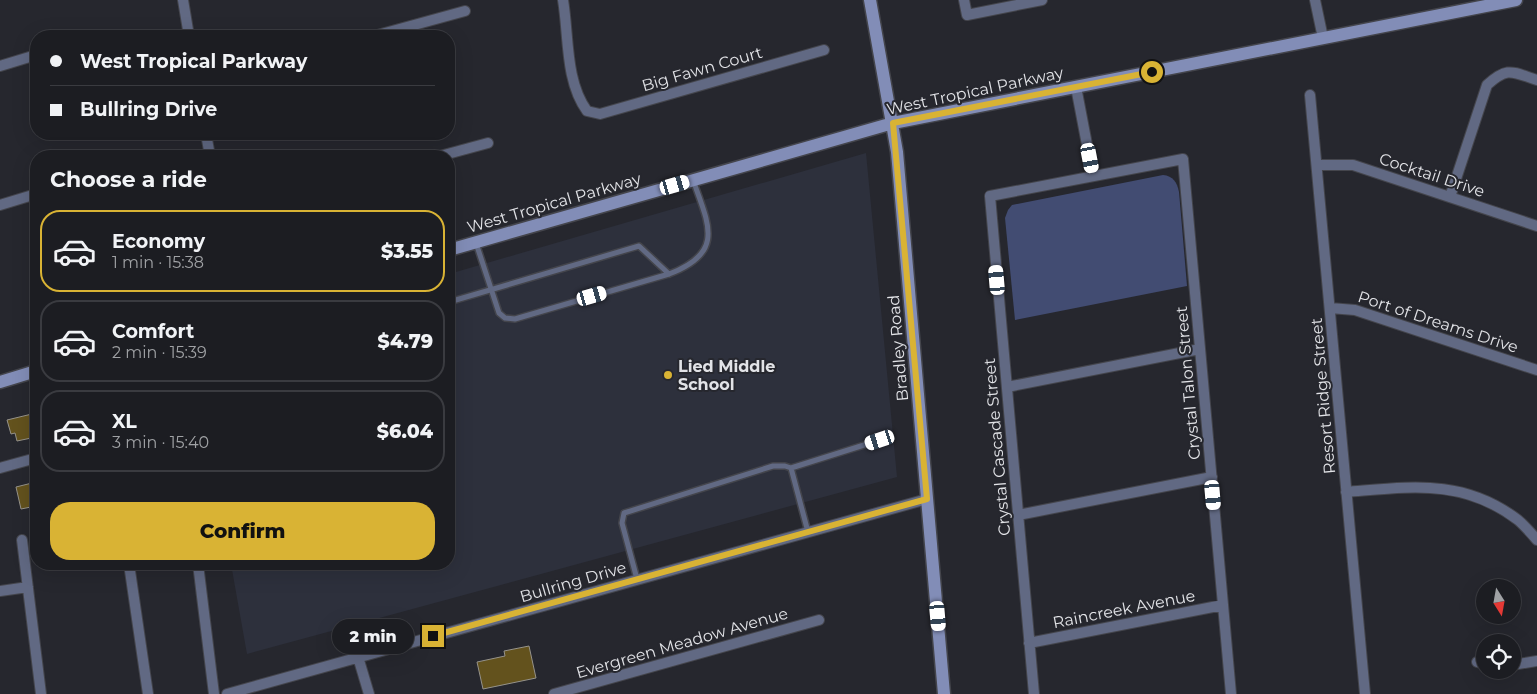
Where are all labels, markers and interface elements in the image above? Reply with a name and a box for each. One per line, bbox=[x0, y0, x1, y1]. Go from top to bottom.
street label: Big Fawn Court bbox=[639, 43, 765, 95]
text: West Tropical Parkway bbox=[80, 50, 307, 73]
route start bbox=[1141, 61, 1163, 83]
street label: West Tropical Parkway bbox=[885, 63, 1065, 119]
text: Bullring Drive bbox=[80, 98, 217, 121]
car bbox=[1079, 142, 1100, 174]
street label: Cocktail Drive bbox=[1377, 149, 1487, 201]
text: Choose a ride bbox=[50, 166, 207, 193]
street label: West Tropical Parkway bbox=[465, 169, 643, 237]
car bbox=[658, 174, 691, 196]
icon: car bbox=[52, 229, 97, 274]
text: Economy bbox=[112, 230, 205, 253]
text: $3.55 bbox=[381, 240, 433, 263]
text: 1 min · 15:38 bbox=[112, 253, 204, 272]
car bbox=[988, 264, 1005, 296]
car bbox=[575, 285, 608, 307]
street label: Port of Dreams Drive bbox=[1355, 287, 1521, 357]
street label: Bradley Road bbox=[884, 294, 912, 402]
street label: Crystal Talon Street bbox=[1172, 305, 1204, 461]
street label: Resort Ridge Street bbox=[1307, 317, 1339, 475]
icon: car bbox=[52, 319, 97, 364]
text: Comfort bbox=[112, 320, 194, 343]
text: $4.79 bbox=[377, 330, 433, 353]
text: 2 min · 15:39 bbox=[112, 343, 207, 362]
place label: Lied Middle School bbox=[678, 357, 775, 394]
street label: Crystal Cascade Street bbox=[980, 357, 1014, 537]
marker: Lied Middle School bbox=[662, 369, 674, 381]
icon: car bbox=[52, 409, 97, 454]
text: XL bbox=[112, 410, 137, 433]
text: $6.04 bbox=[377, 420, 433, 443]
car bbox=[863, 428, 896, 452]
text: 3 min · 15:40 bbox=[112, 433, 209, 452]
car bbox=[1204, 479, 1221, 511]
button: Confirm bbox=[50, 502, 435, 560]
street label: Bullring Drive bbox=[518, 558, 628, 606]
north arrow bbox=[1476, 579, 1521, 624]
map controls bbox=[1476, 579, 1521, 679]
street label: Raincreek Avenue bbox=[1051, 586, 1197, 632]
car bbox=[929, 600, 946, 632]
street label: Evergreen Meadow Avenue bbox=[574, 604, 790, 682]
callout: 2 min bbox=[333, 618, 416, 654]
route end bbox=[422, 625, 444, 647]
text: 2 min bbox=[349, 627, 397, 646]
button: locate bbox=[1476, 634, 1521, 679]

